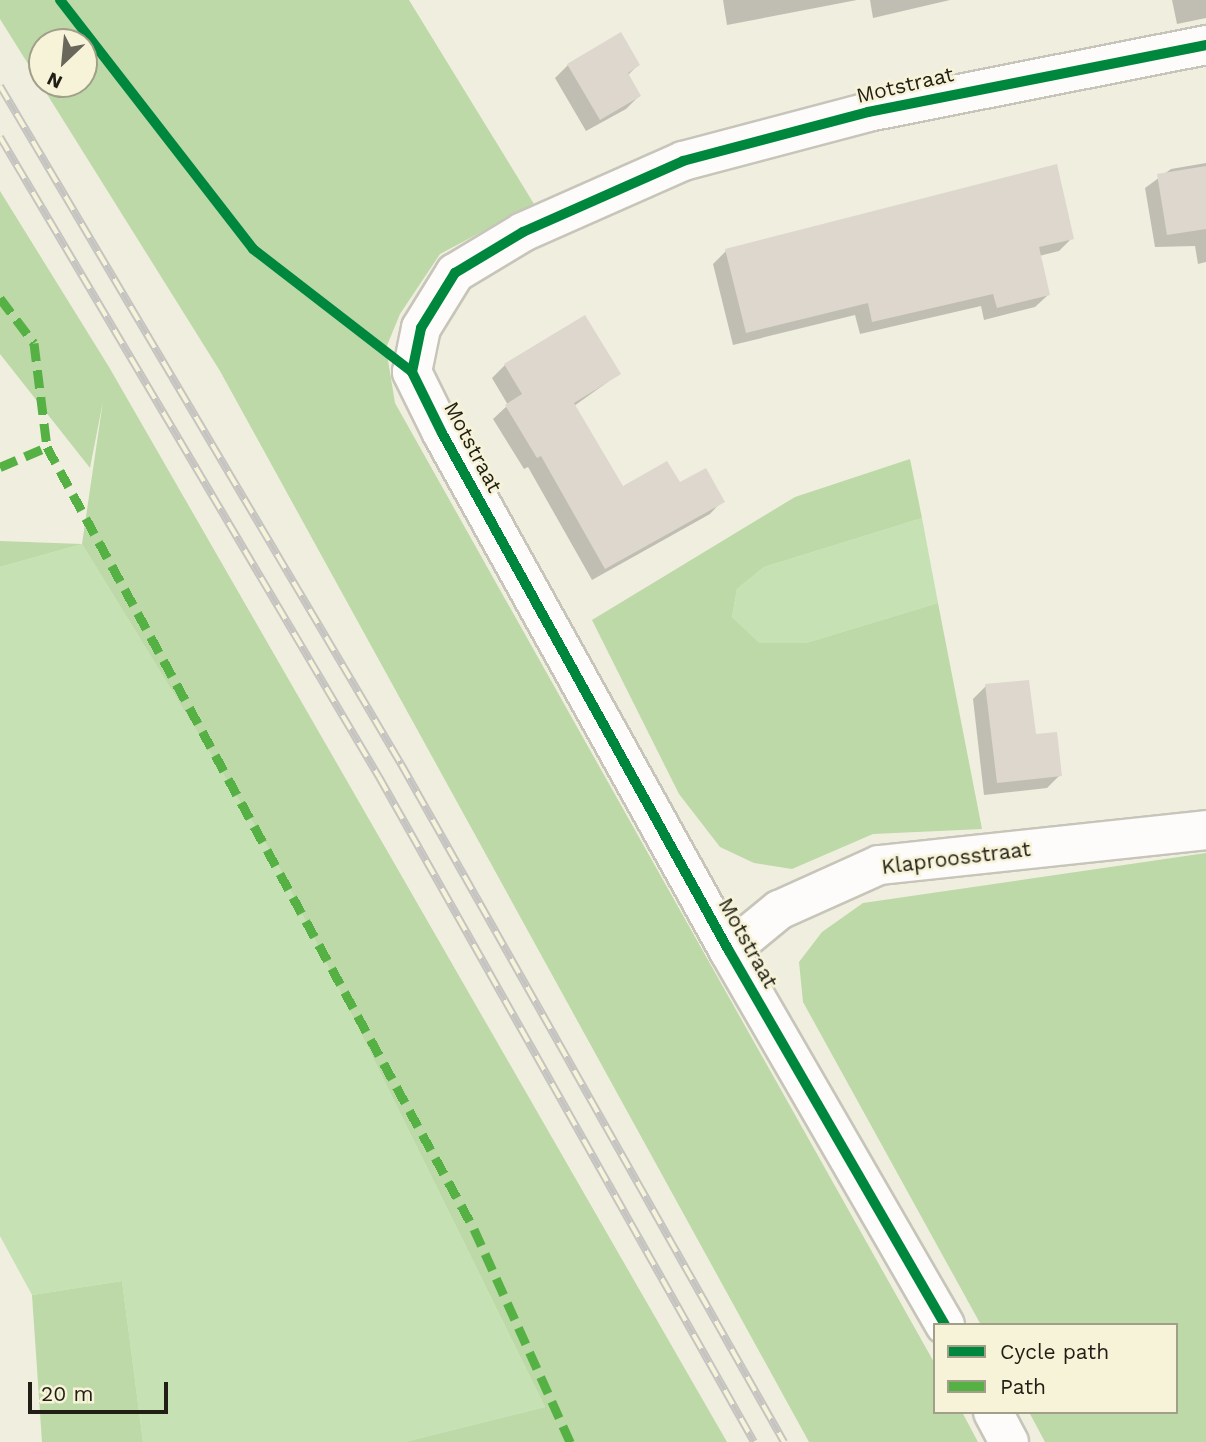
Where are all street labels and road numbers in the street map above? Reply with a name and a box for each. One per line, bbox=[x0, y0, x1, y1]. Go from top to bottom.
street label: Motstraat bbox=[854, 62, 956, 108]
street label: Motstraat bbox=[439, 397, 507, 497]
street label: Klaproosstraat bbox=[880, 836, 1032, 880]
street label: Motstraat bbox=[713, 893, 783, 993]

